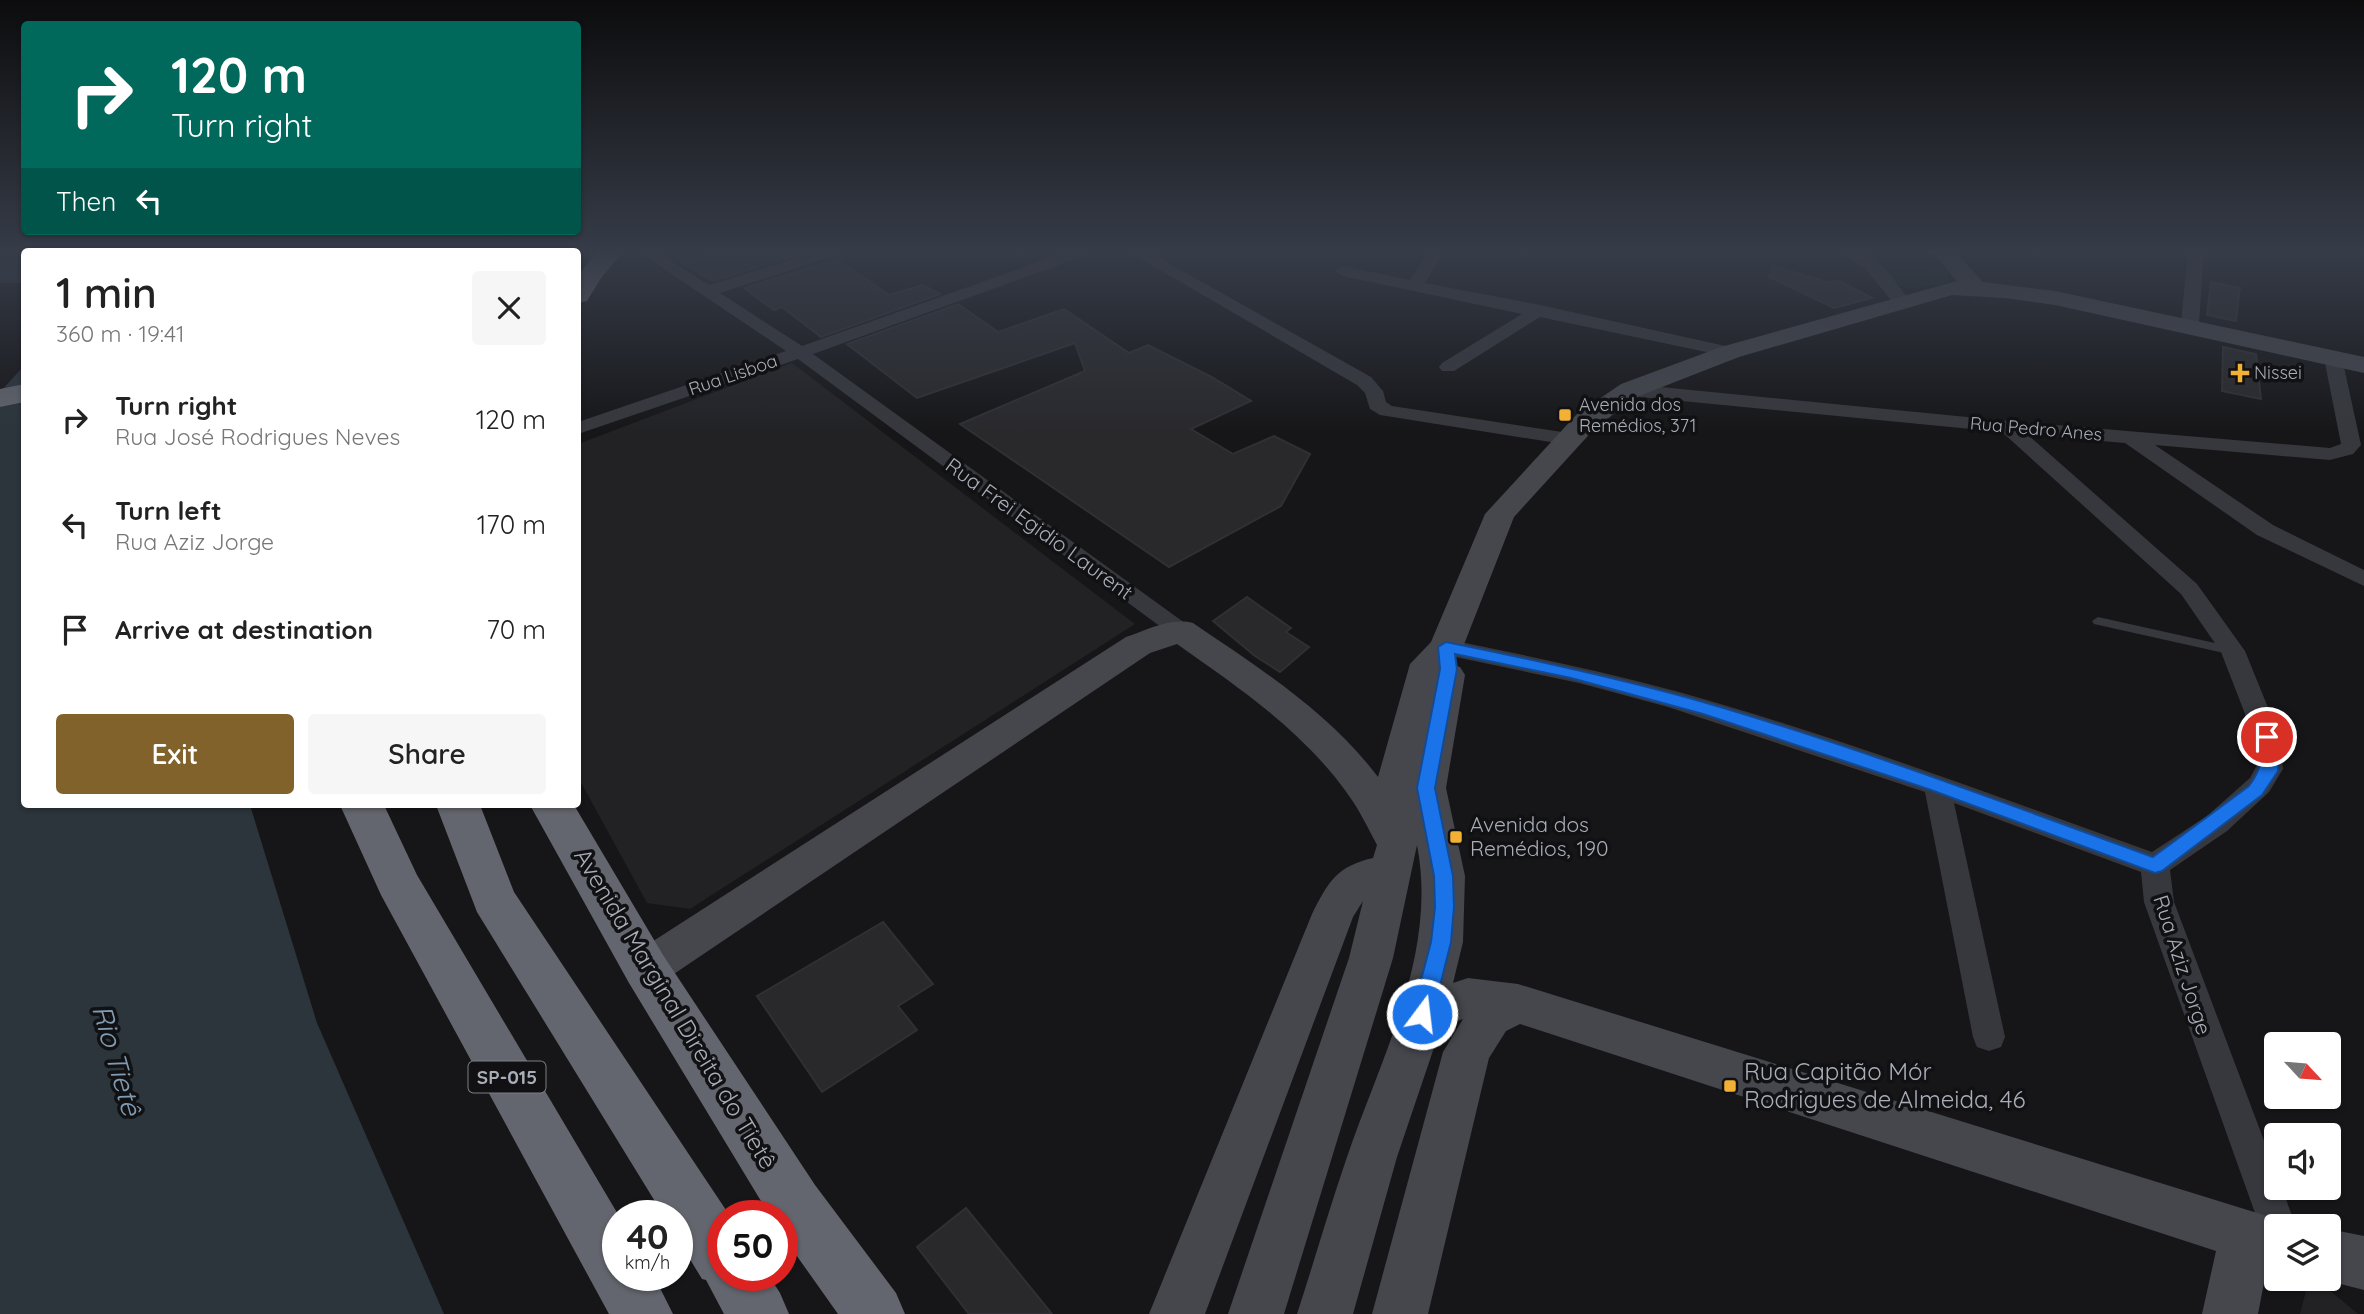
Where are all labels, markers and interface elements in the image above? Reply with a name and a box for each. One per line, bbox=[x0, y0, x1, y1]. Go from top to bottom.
text: 120 m bbox=[171, 44, 307, 105]
icon: right bbox=[56, 49, 147, 140]
text: Turn right bbox=[171, 105, 312, 145]
icon: left bbox=[130, 182, 168, 220]
text: Then bbox=[56, 185, 116, 218]
text: 1 min bbox=[56, 266, 157, 319]
button: close bbox=[472, 271, 546, 345]
text: 360 m · 19:41 bbox=[56, 319, 185, 348]
street label: Rua Lisboa bbox=[685, 349, 780, 400]
place label: Nissei bbox=[2254, 361, 2302, 384]
marker: Nissei bbox=[2232, 365, 2248, 381]
text: Turn right bbox=[115, 389, 237, 422]
place label: Avenida dos Remédios, 371 bbox=[1579, 393, 1696, 437]
icon: right bbox=[56, 401, 94, 439]
text: 120 m bbox=[476, 403, 546, 436]
marker: Avenida dos Remédios, 371 bbox=[1557, 407, 1573, 423]
street label: Rua Pedro Anes bbox=[1969, 411, 2103, 446]
text: Rua José Rodrigues Neves bbox=[115, 422, 400, 451]
street label: Rua Frei Egidio Laurent bbox=[941, 452, 1138, 605]
text: Turn left bbox=[115, 494, 222, 527]
icon: left bbox=[56, 506, 94, 544]
text: 170 m bbox=[477, 508, 546, 541]
text: Rua Aziz Jorge bbox=[115, 527, 274, 556]
icon: arrive bbox=[56, 611, 94, 649]
text: Arrive at destination bbox=[115, 613, 373, 646]
text: 70 m bbox=[486, 613, 546, 646]
pin bbox=[2237, 707, 2297, 767]
button: Exit bbox=[56, 714, 294, 794]
button: Share bbox=[308, 714, 546, 794]
icon: arrive bbox=[2248, 718, 2286, 756]
place label: Avenida dos Remédios, 190 bbox=[1470, 811, 1608, 861]
marker: Avenida dos Remédios, 190 bbox=[1448, 829, 1464, 845]
street label: Avenida Marginal Direita do Tietê bbox=[568, 843, 784, 1174]
street label: Rua Aziz Jorge bbox=[2148, 892, 2218, 1038]
position arrow bbox=[1385, 977, 1459, 1051]
water label: Rio Tietê bbox=[85, 1001, 150, 1120]
north arrow bbox=[2264, 1032, 2342, 1110]
map controls bbox=[2264, 1032, 2341, 1291]
place label: Rua Capitão Mór Rodrigues de Almeida, 46 bbox=[1744, 1056, 2025, 1114]
road number: SP-015 bbox=[468, 1062, 546, 1092]
marker: Rua Capitão Mór Rodrigues de Almeida, 46 bbox=[1722, 1078, 1738, 1094]
button: sound bbox=[2264, 1123, 2341, 1200]
speed limit sign: 50 bbox=[707, 1200, 798, 1291]
text: 40 bbox=[626, 1214, 669, 1258]
button: layers bbox=[2264, 1214, 2341, 1291]
text: km/h bbox=[625, 1251, 670, 1274]

